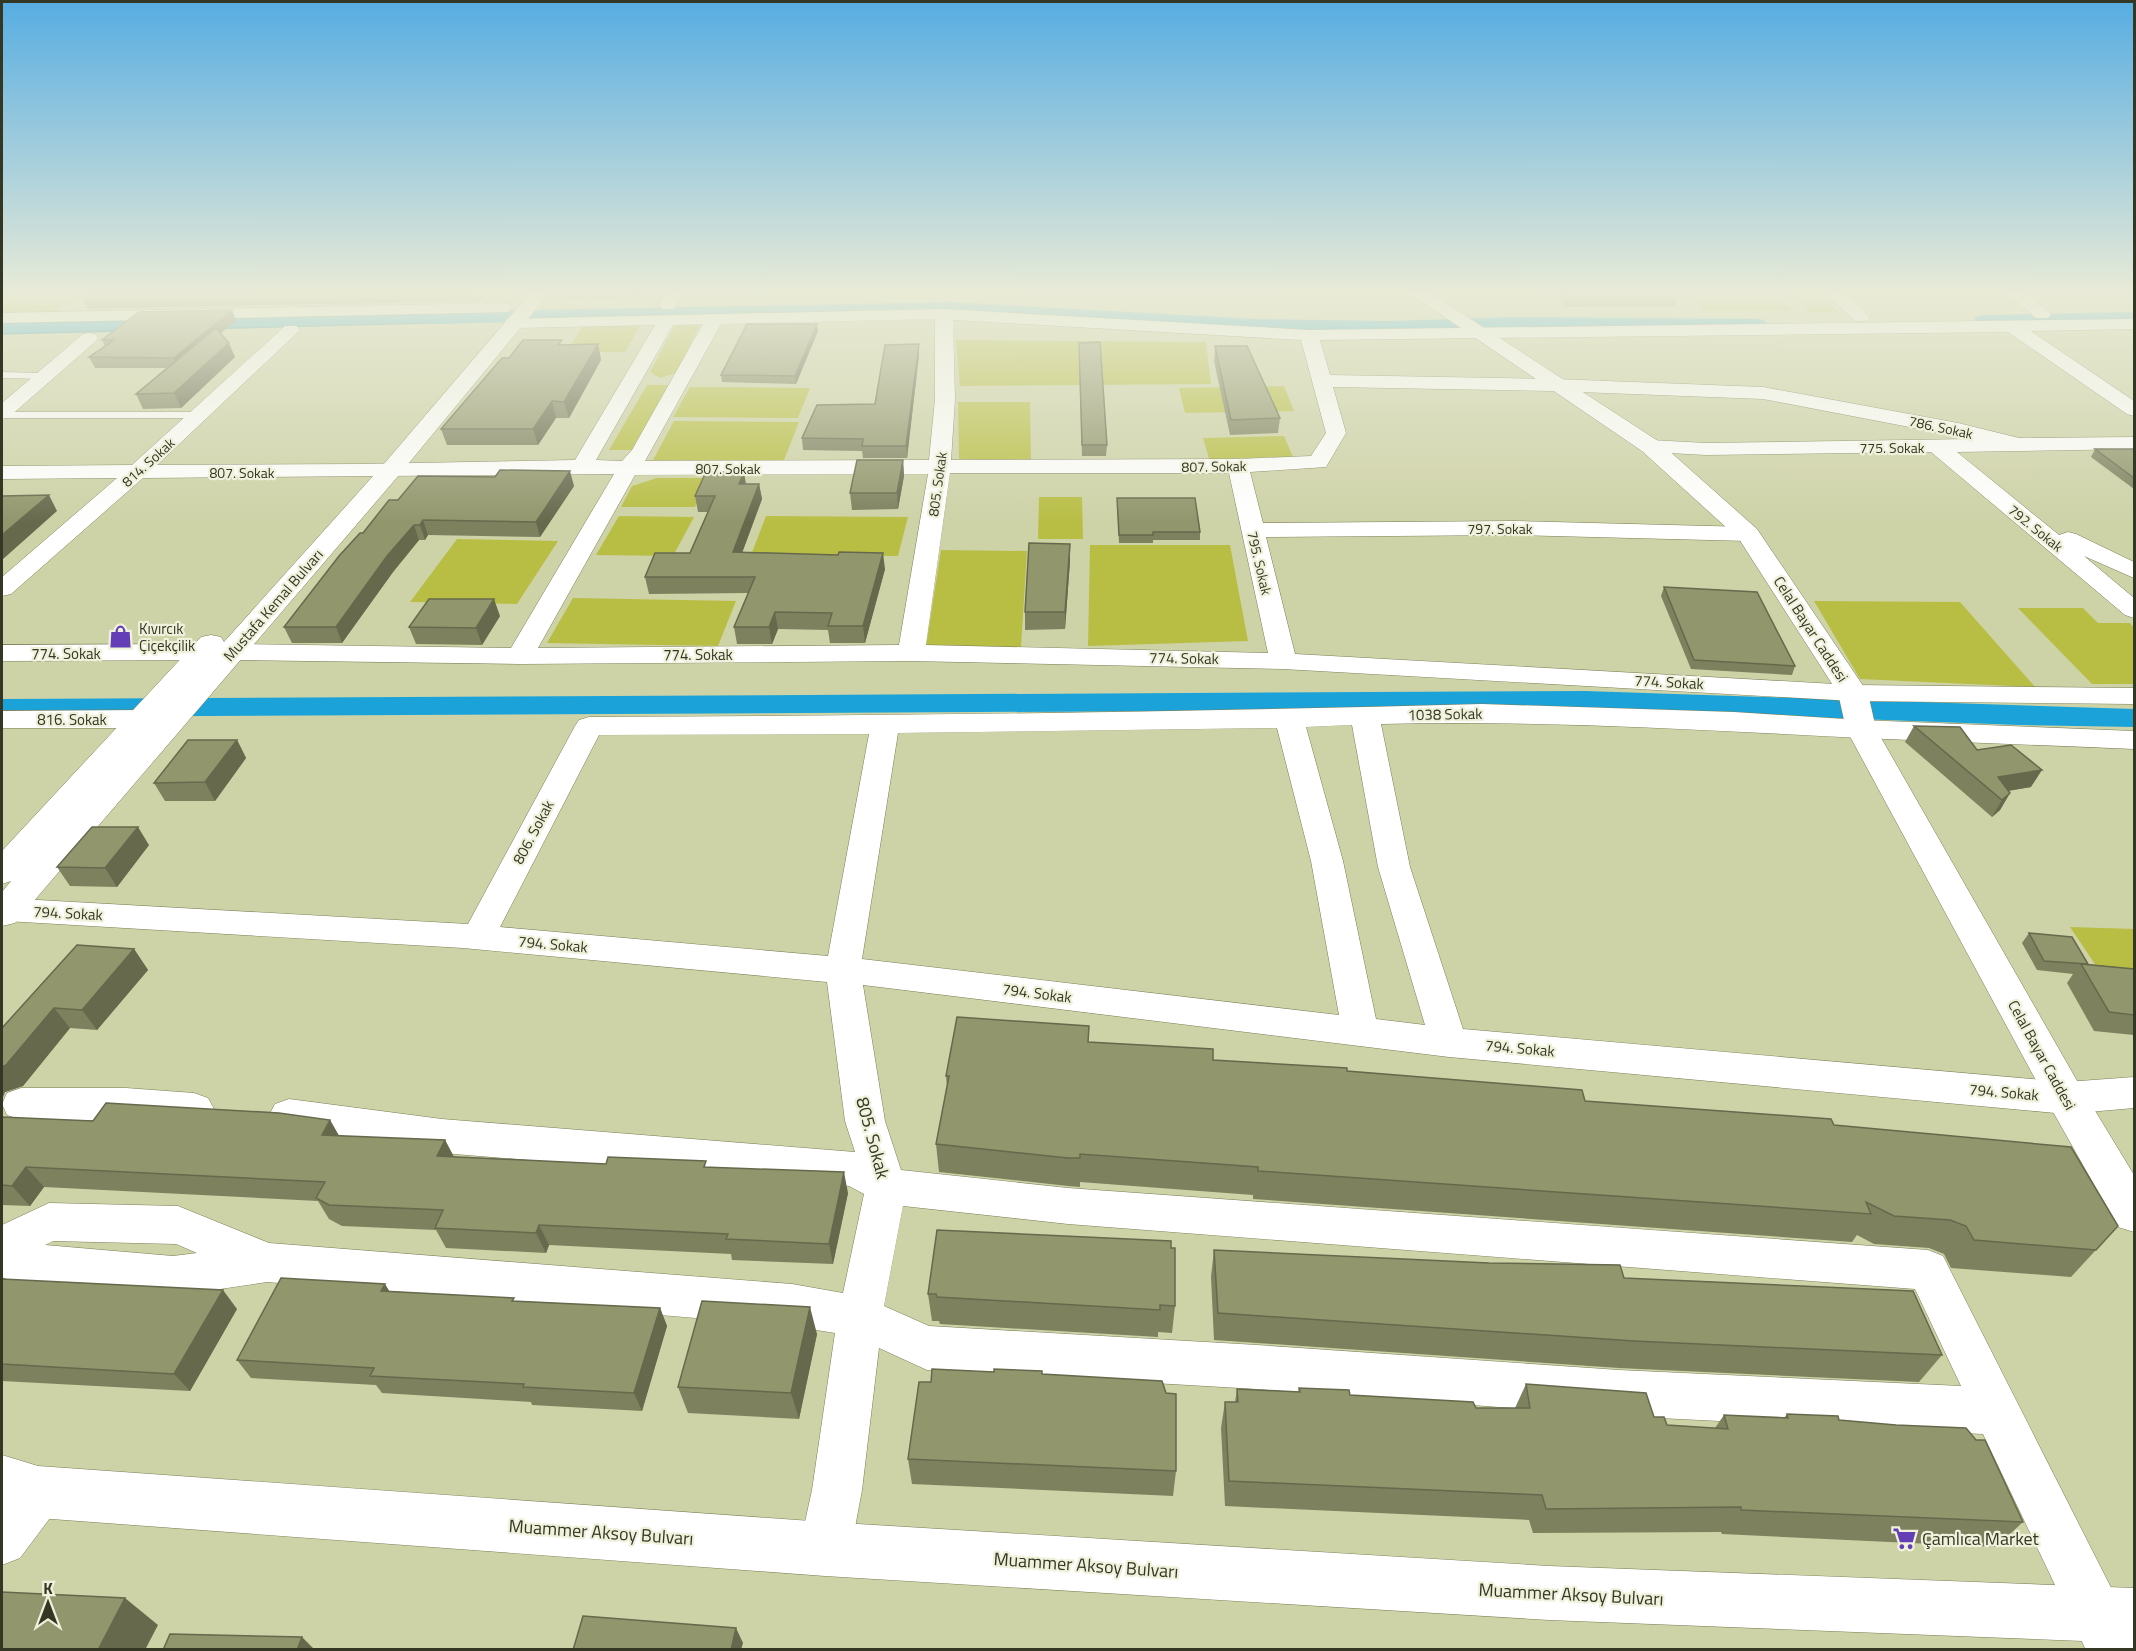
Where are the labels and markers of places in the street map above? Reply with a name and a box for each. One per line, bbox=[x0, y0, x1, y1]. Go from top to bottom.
place label: Kıvırcık Çiçekçilik bbox=[139, 617, 195, 657]
shop icon: Kıvırcık Çiçekçilik bbox=[108, 624, 134, 650]
supermarket icon: Çamlıca Market bbox=[1891, 1525, 1917, 1551]
place label: Çamlıca Market bbox=[1922, 1525, 2040, 1552]

